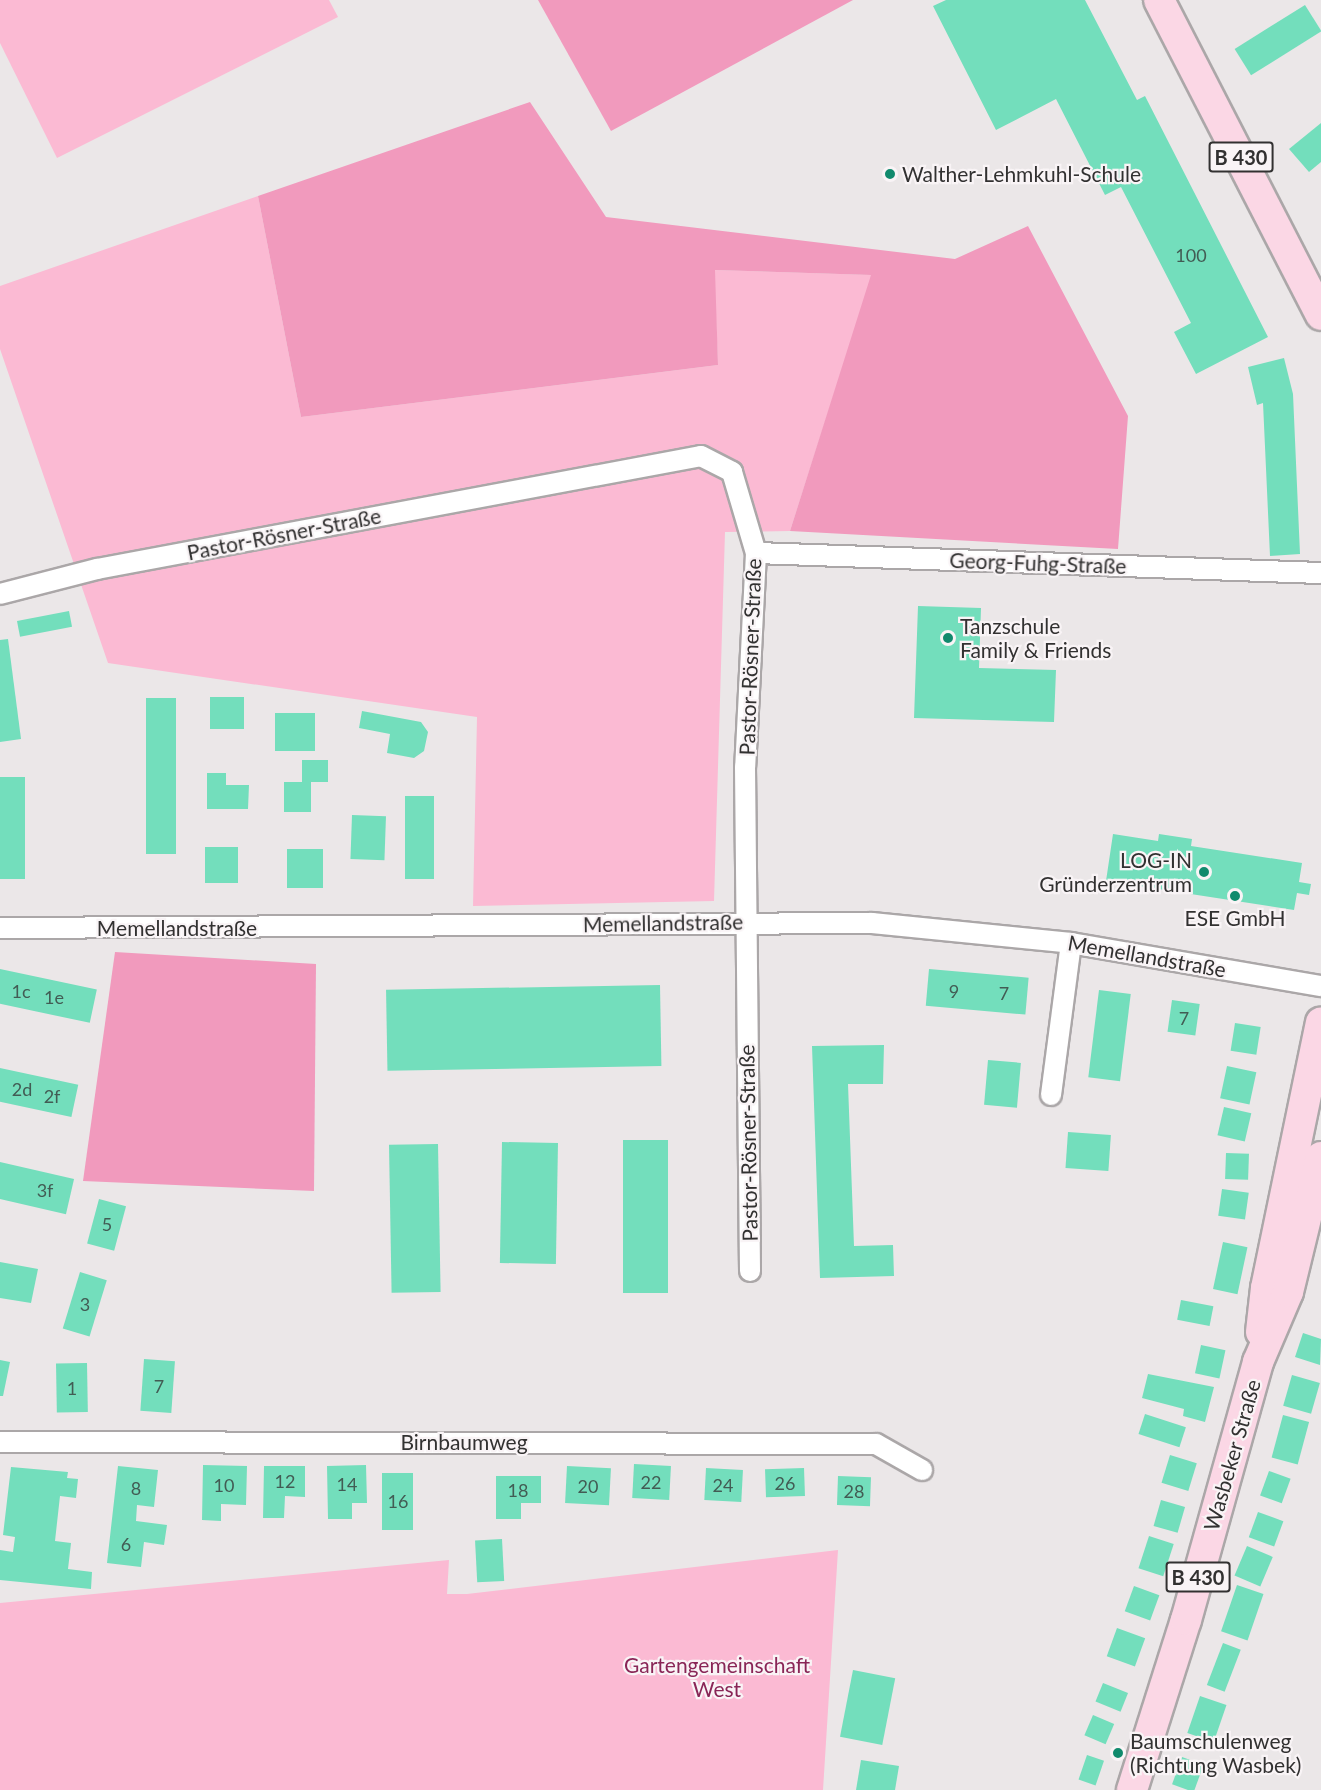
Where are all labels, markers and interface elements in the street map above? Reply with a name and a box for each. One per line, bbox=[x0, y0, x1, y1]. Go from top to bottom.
road number: B 430 bbox=[1208, 140, 1274, 174]
place label: Walther-Lehmkuhl-Schule bbox=[902, 161, 1141, 187]
marker: Walther-Lehmkuhl-Schule bbox=[883, 167, 897, 181]
house number: 100 bbox=[1175, 244, 1207, 266]
street label: Pastor-Rösner-Straße bbox=[185, 503, 383, 565]
street label: Georg-Fuhg-Straße bbox=[949, 547, 1127, 579]
street label: Pastor-Rösner-Straße bbox=[734, 558, 766, 756]
place label: Tanzschule Family & Friends bbox=[960, 613, 1112, 663]
marker: Tanzschule Family & Friends bbox=[941, 631, 955, 645]
place label: LOG-IN Gründerzentrum bbox=[1039, 847, 1192, 897]
marker: LOG-IN Gründerzentrum bbox=[1197, 865, 1211, 879]
marker: ESE GmbH bbox=[1228, 889, 1242, 903]
place label: ESE GmbH bbox=[1185, 905, 1285, 931]
street label: Memellandstraße bbox=[583, 909, 743, 937]
street label: Memellandstraße bbox=[97, 915, 257, 941]
street label: Memellandstraße bbox=[1066, 930, 1228, 982]
house number: 1c bbox=[11, 980, 31, 1002]
house number: 9 bbox=[949, 980, 959, 1002]
house number: 7 bbox=[999, 982, 1009, 1004]
house number: 1e bbox=[44, 986, 64, 1008]
house number: 7 bbox=[1179, 1007, 1189, 1029]
street label: Pastor-Rösner-Straße bbox=[734, 1044, 762, 1242]
house number: 2d bbox=[12, 1078, 32, 1100]
house number: 2f bbox=[44, 1085, 60, 1107]
house number: 3f bbox=[37, 1179, 53, 1201]
house number: 5 bbox=[102, 1213, 112, 1235]
house number: 3 bbox=[80, 1293, 90, 1315]
house number: 7 bbox=[154, 1375, 164, 1397]
street label: Wasbeker Straße bbox=[1198, 1376, 1266, 1534]
house number: 1 bbox=[67, 1377, 77, 1399]
street label: Birnbaumweg bbox=[400, 1429, 528, 1455]
house number: 12 bbox=[275, 1470, 295, 1492]
house number: 22 bbox=[641, 1471, 661, 1493]
house number: 26 bbox=[775, 1472, 795, 1494]
house number: 14 bbox=[337, 1473, 357, 1495]
house number: 10 bbox=[214, 1474, 234, 1496]
house number: 24 bbox=[713, 1474, 733, 1496]
house number: 20 bbox=[578, 1475, 598, 1497]
house number: 8 bbox=[131, 1477, 141, 1499]
house number: 18 bbox=[508, 1479, 528, 1501]
house number: 28 bbox=[844, 1480, 864, 1502]
house number: 16 bbox=[388, 1490, 408, 1512]
house number: 6 bbox=[121, 1533, 131, 1555]
road number: B 430 bbox=[1165, 1560, 1231, 1594]
park label: Gartengemeinschaft West bbox=[624, 1652, 810, 1702]
place label: Baumschulenweg (Richtung Wasbek) bbox=[1130, 1728, 1302, 1778]
marker: Baumschulenweg (Richtung Wasbek) bbox=[1111, 1746, 1125, 1760]

